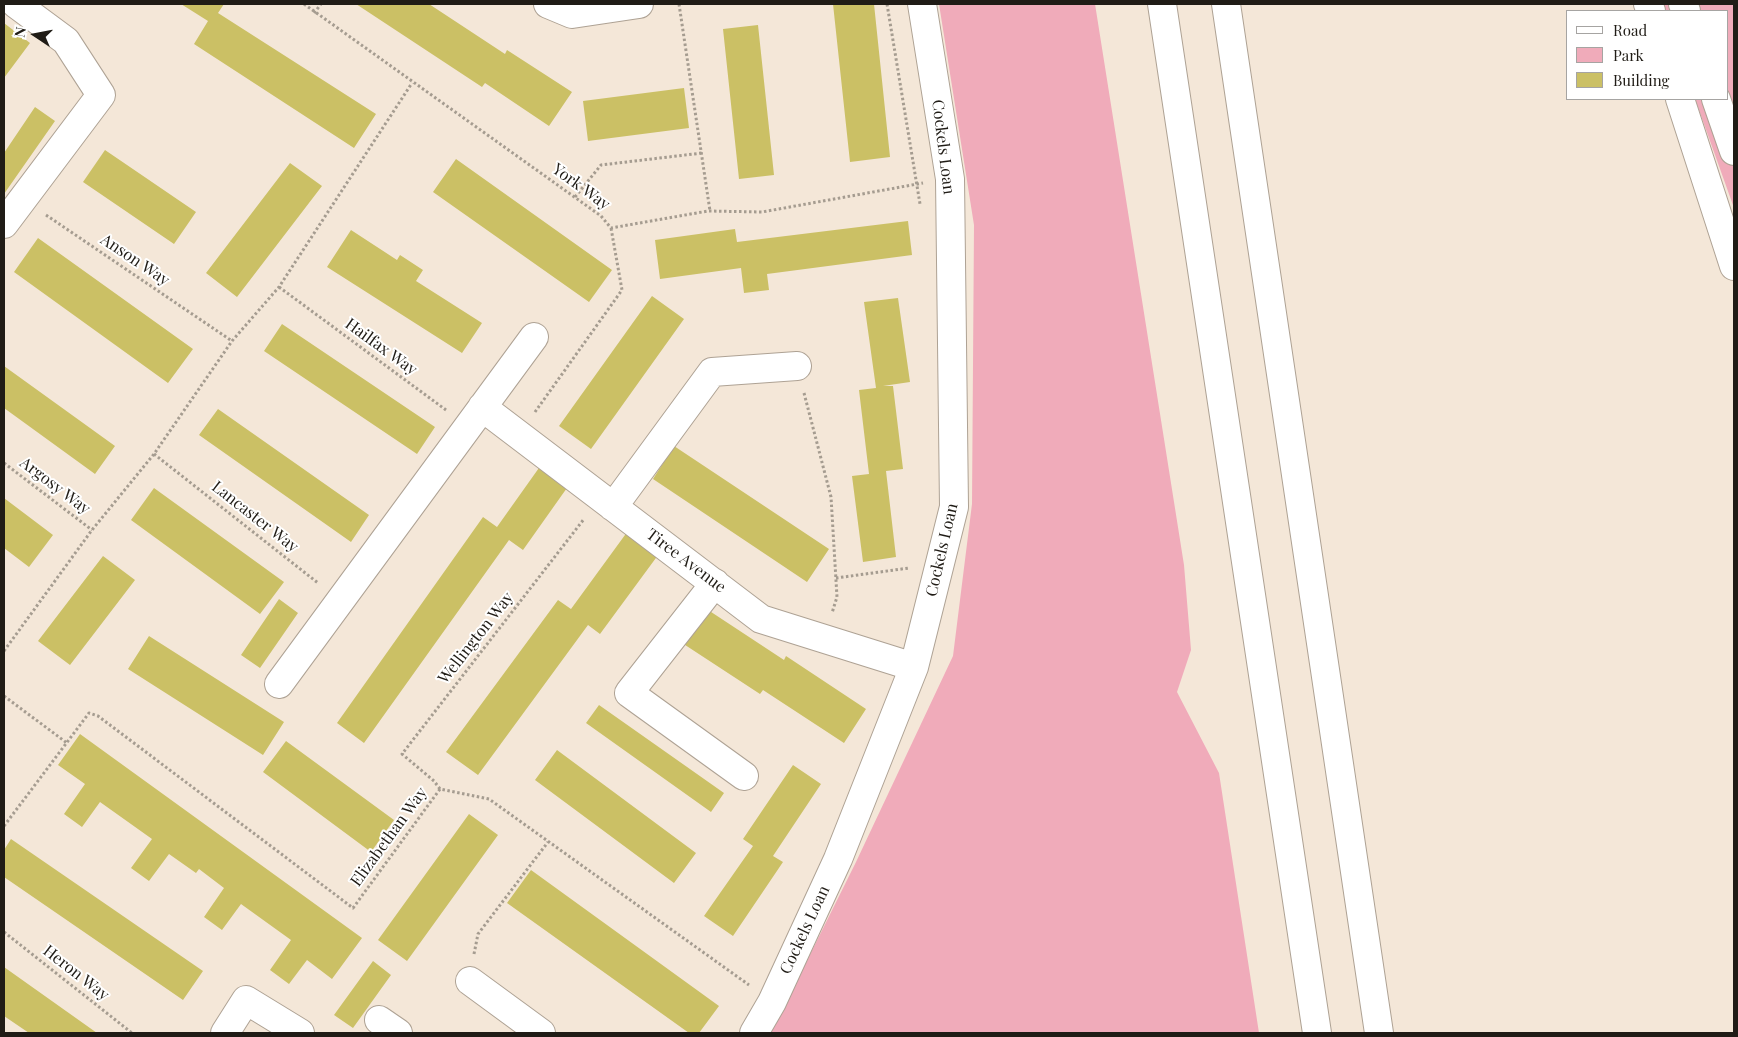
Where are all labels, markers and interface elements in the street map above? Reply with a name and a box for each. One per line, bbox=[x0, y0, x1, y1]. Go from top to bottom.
north arrow bbox=[10, 10, 60, 60]
legend bbox=[1566, 10, 1728, 100]
text: Road bbox=[1613, 20, 1647, 40]
text: N bbox=[9, 25, 30, 39]
text: Park bbox=[1613, 45, 1644, 65]
text: Building bbox=[1613, 70, 1669, 90]
street label: Cockels Loan bbox=[928, 98, 958, 196]
street label: York Way bbox=[549, 160, 613, 214]
street label: Anson Way bbox=[97, 230, 173, 290]
street label: Hailfax Way bbox=[341, 314, 421, 380]
street label: Argosy Way bbox=[16, 453, 94, 519]
street label: Lancaster Way bbox=[208, 477, 302, 557]
street label: Cockels Loan bbox=[922, 501, 962, 599]
street label: Tiree Avenue bbox=[643, 525, 729, 597]
street label: Wellington Way bbox=[434, 588, 518, 688]
street label: Elizabethan Way bbox=[347, 784, 431, 890]
street label: Cockels Loan bbox=[776, 883, 834, 977]
street label: Heron Way bbox=[39, 941, 113, 1005]

